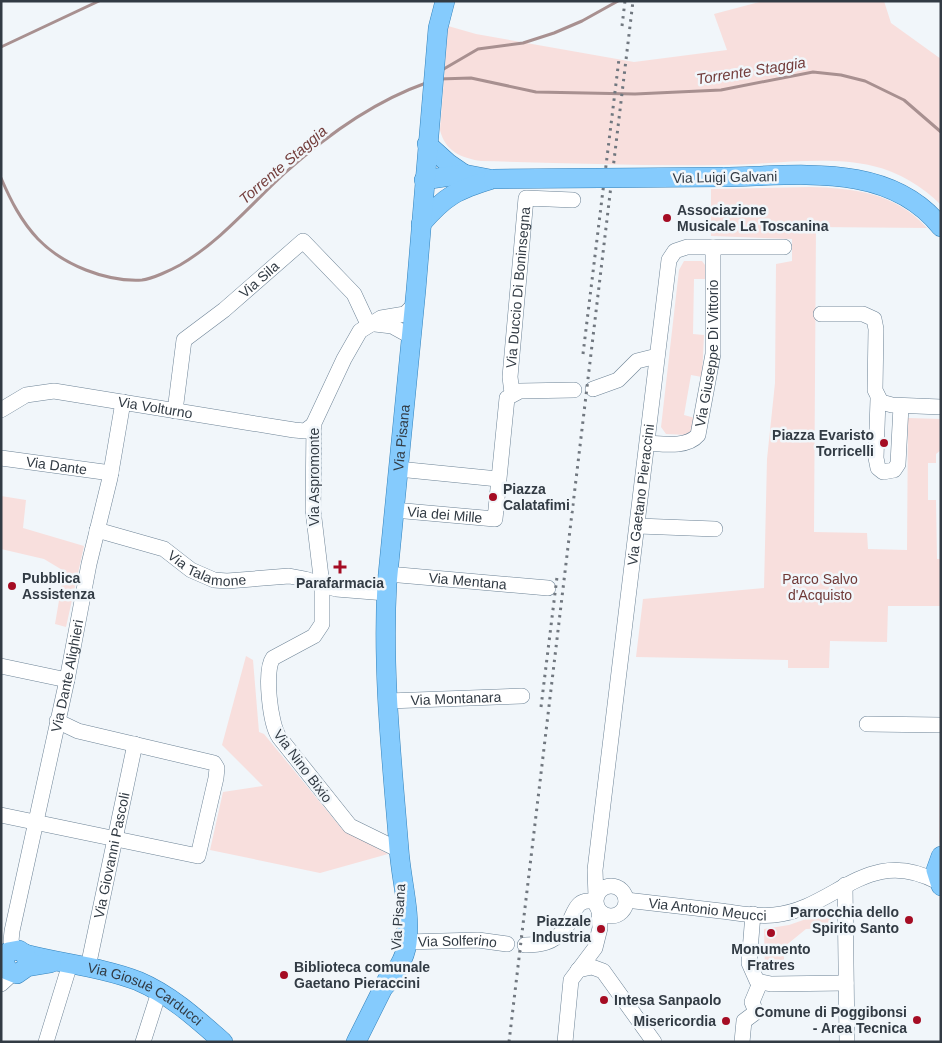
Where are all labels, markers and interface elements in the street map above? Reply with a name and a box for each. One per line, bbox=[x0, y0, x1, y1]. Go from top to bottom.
water label: Torrente Staggia bbox=[695, 53, 807, 88]
water label: Torrente Staggia bbox=[235, 122, 330, 207]
street label: Via Luigi Galvani bbox=[672, 168, 778, 186]
place label: Associazione Musicale La Toscanina bbox=[677, 202, 829, 234]
street label: Via Duccio Di Boninsegna bbox=[503, 206, 533, 369]
marker: Associazione Musicale La Toscanina bbox=[661, 212, 673, 224]
street label: Via Sila bbox=[236, 258, 282, 301]
street label: Via Giuseppe Di Vittorio bbox=[692, 279, 721, 428]
street label: Via Volturno bbox=[117, 394, 194, 421]
street label: Via Pisana bbox=[390, 403, 413, 472]
street label: Via Gaetano Pieraccini bbox=[624, 423, 657, 566]
place label: Piazza Evaristo Torricelli bbox=[772, 427, 874, 459]
street label: Via Aspromonte bbox=[306, 428, 322, 526]
marker: Piazza Evaristo Torricelli bbox=[878, 437, 890, 449]
street label: Via Dante bbox=[25, 453, 88, 478]
place label: Piazza Calatafimi bbox=[503, 481, 570, 513]
marker: Piazza Calatafimi bbox=[487, 491, 499, 503]
street label: Via dei Mille bbox=[407, 503, 483, 526]
street label: Via Talamone bbox=[165, 547, 247, 589]
marker: Parafarmacia bbox=[334, 561, 346, 573]
place label: Pubblica Assistenza bbox=[22, 570, 95, 602]
street label: Via Mentana bbox=[428, 570, 508, 592]
park label: Parco Salvo d'Acquisto bbox=[782, 571, 858, 603]
place label: Parafarmacia bbox=[296, 575, 384, 591]
marker: Pubblica Assistenza bbox=[6, 580, 18, 592]
street label: Via Dante Alighieri bbox=[48, 618, 86, 734]
street label: Via Montanara bbox=[410, 689, 502, 708]
street label: Via Nino Bixio bbox=[270, 726, 336, 806]
street label: Via Giovanni Pascoli bbox=[90, 791, 133, 920]
street label: Via Pisana bbox=[388, 883, 408, 951]
street label: Via Antonio Meucci bbox=[648, 895, 767, 924]
place label: Parrocchia dello Spirito Santo bbox=[790, 904, 899, 936]
place label: Piazzale Industria bbox=[532, 913, 591, 945]
marker: Parrocchia dello Spirito Santo bbox=[903, 914, 915, 926]
marker: Piazzale Industria bbox=[595, 923, 607, 935]
marker: Monumento Fratres bbox=[765, 927, 777, 939]
street label: Via Solferino bbox=[418, 932, 498, 951]
place label: Monumento Fratres bbox=[731, 941, 811, 973]
street label: Via Giosuè Carducci bbox=[86, 959, 206, 1029]
place label: Biblioteca comunale Gaetano Pieraccini bbox=[294, 959, 430, 991]
marker: Biblioteca comunale Gaetano Pieraccini bbox=[278, 969, 290, 981]
place label: Intesa Sanpaolo bbox=[614, 992, 721, 1008]
marker: Intesa Sanpaolo bbox=[598, 994, 610, 1006]
place label: Comune di Poggibonsi - Area Tecnica bbox=[755, 1004, 907, 1036]
place label: Misericordia bbox=[634, 1013, 716, 1029]
marker: Comune di Poggibonsi - Area Tecnica bbox=[911, 1014, 923, 1026]
marker: Misericordia bbox=[720, 1015, 732, 1027]

